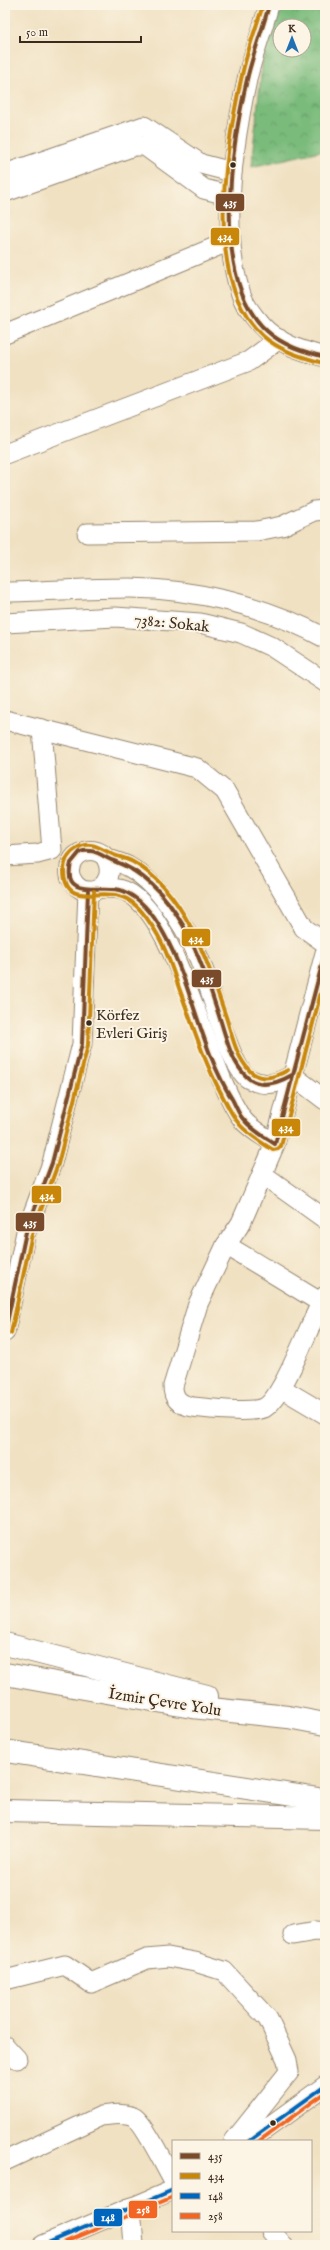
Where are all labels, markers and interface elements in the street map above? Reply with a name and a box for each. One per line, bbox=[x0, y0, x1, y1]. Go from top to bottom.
scale bar bbox=[20, 18, 141, 44]
north arrow bbox=[272, 18, 312, 58]
text: K bbox=[288, 22, 297, 36]
text: 50 m bbox=[26, 25, 48, 40]
unlabelled marker bbox=[228, 160, 238, 170]
line badge: 435 bbox=[215, 193, 245, 212]
text: 435 bbox=[222, 196, 237, 210]
line badge: 434 bbox=[210, 227, 240, 246]
text: 434 bbox=[217, 230, 233, 244]
street label: 7382: Sokak bbox=[133, 610, 211, 638]
line badge: 434 bbox=[181, 928, 211, 947]
text: 434 bbox=[188, 932, 204, 946]
line badge: 435 bbox=[191, 969, 222, 988]
text: 435 bbox=[199, 972, 214, 986]
place label: Körfez Evleri Giriş bbox=[96, 1006, 167, 1043]
marker: Körfez Evleri Giriş bbox=[84, 1018, 94, 1028]
line badge: 434 bbox=[271, 1118, 301, 1137]
text: 434 bbox=[278, 1121, 294, 1135]
line badge: 434 bbox=[31, 1185, 62, 1204]
text: 434 bbox=[39, 1189, 55, 1203]
line badge: 435 bbox=[15, 1212, 45, 1232]
text: 435 bbox=[22, 1216, 37, 1230]
street label: İzmir Çevre Yolu bbox=[107, 1682, 223, 1722]
unlabelled marker bbox=[268, 2118, 278, 2128]
legend bbox=[172, 2140, 312, 2232]
text: 435 bbox=[208, 2149, 223, 2164]
text: 434 bbox=[208, 2169, 224, 2184]
text: 148 bbox=[208, 2189, 223, 2204]
line badge: 258 bbox=[128, 2200, 158, 2219]
text: 258 bbox=[136, 2203, 150, 2217]
line badge: 148 bbox=[93, 2208, 123, 2227]
text: 258 bbox=[208, 2209, 223, 2224]
text: 148 bbox=[101, 2211, 115, 2225]

